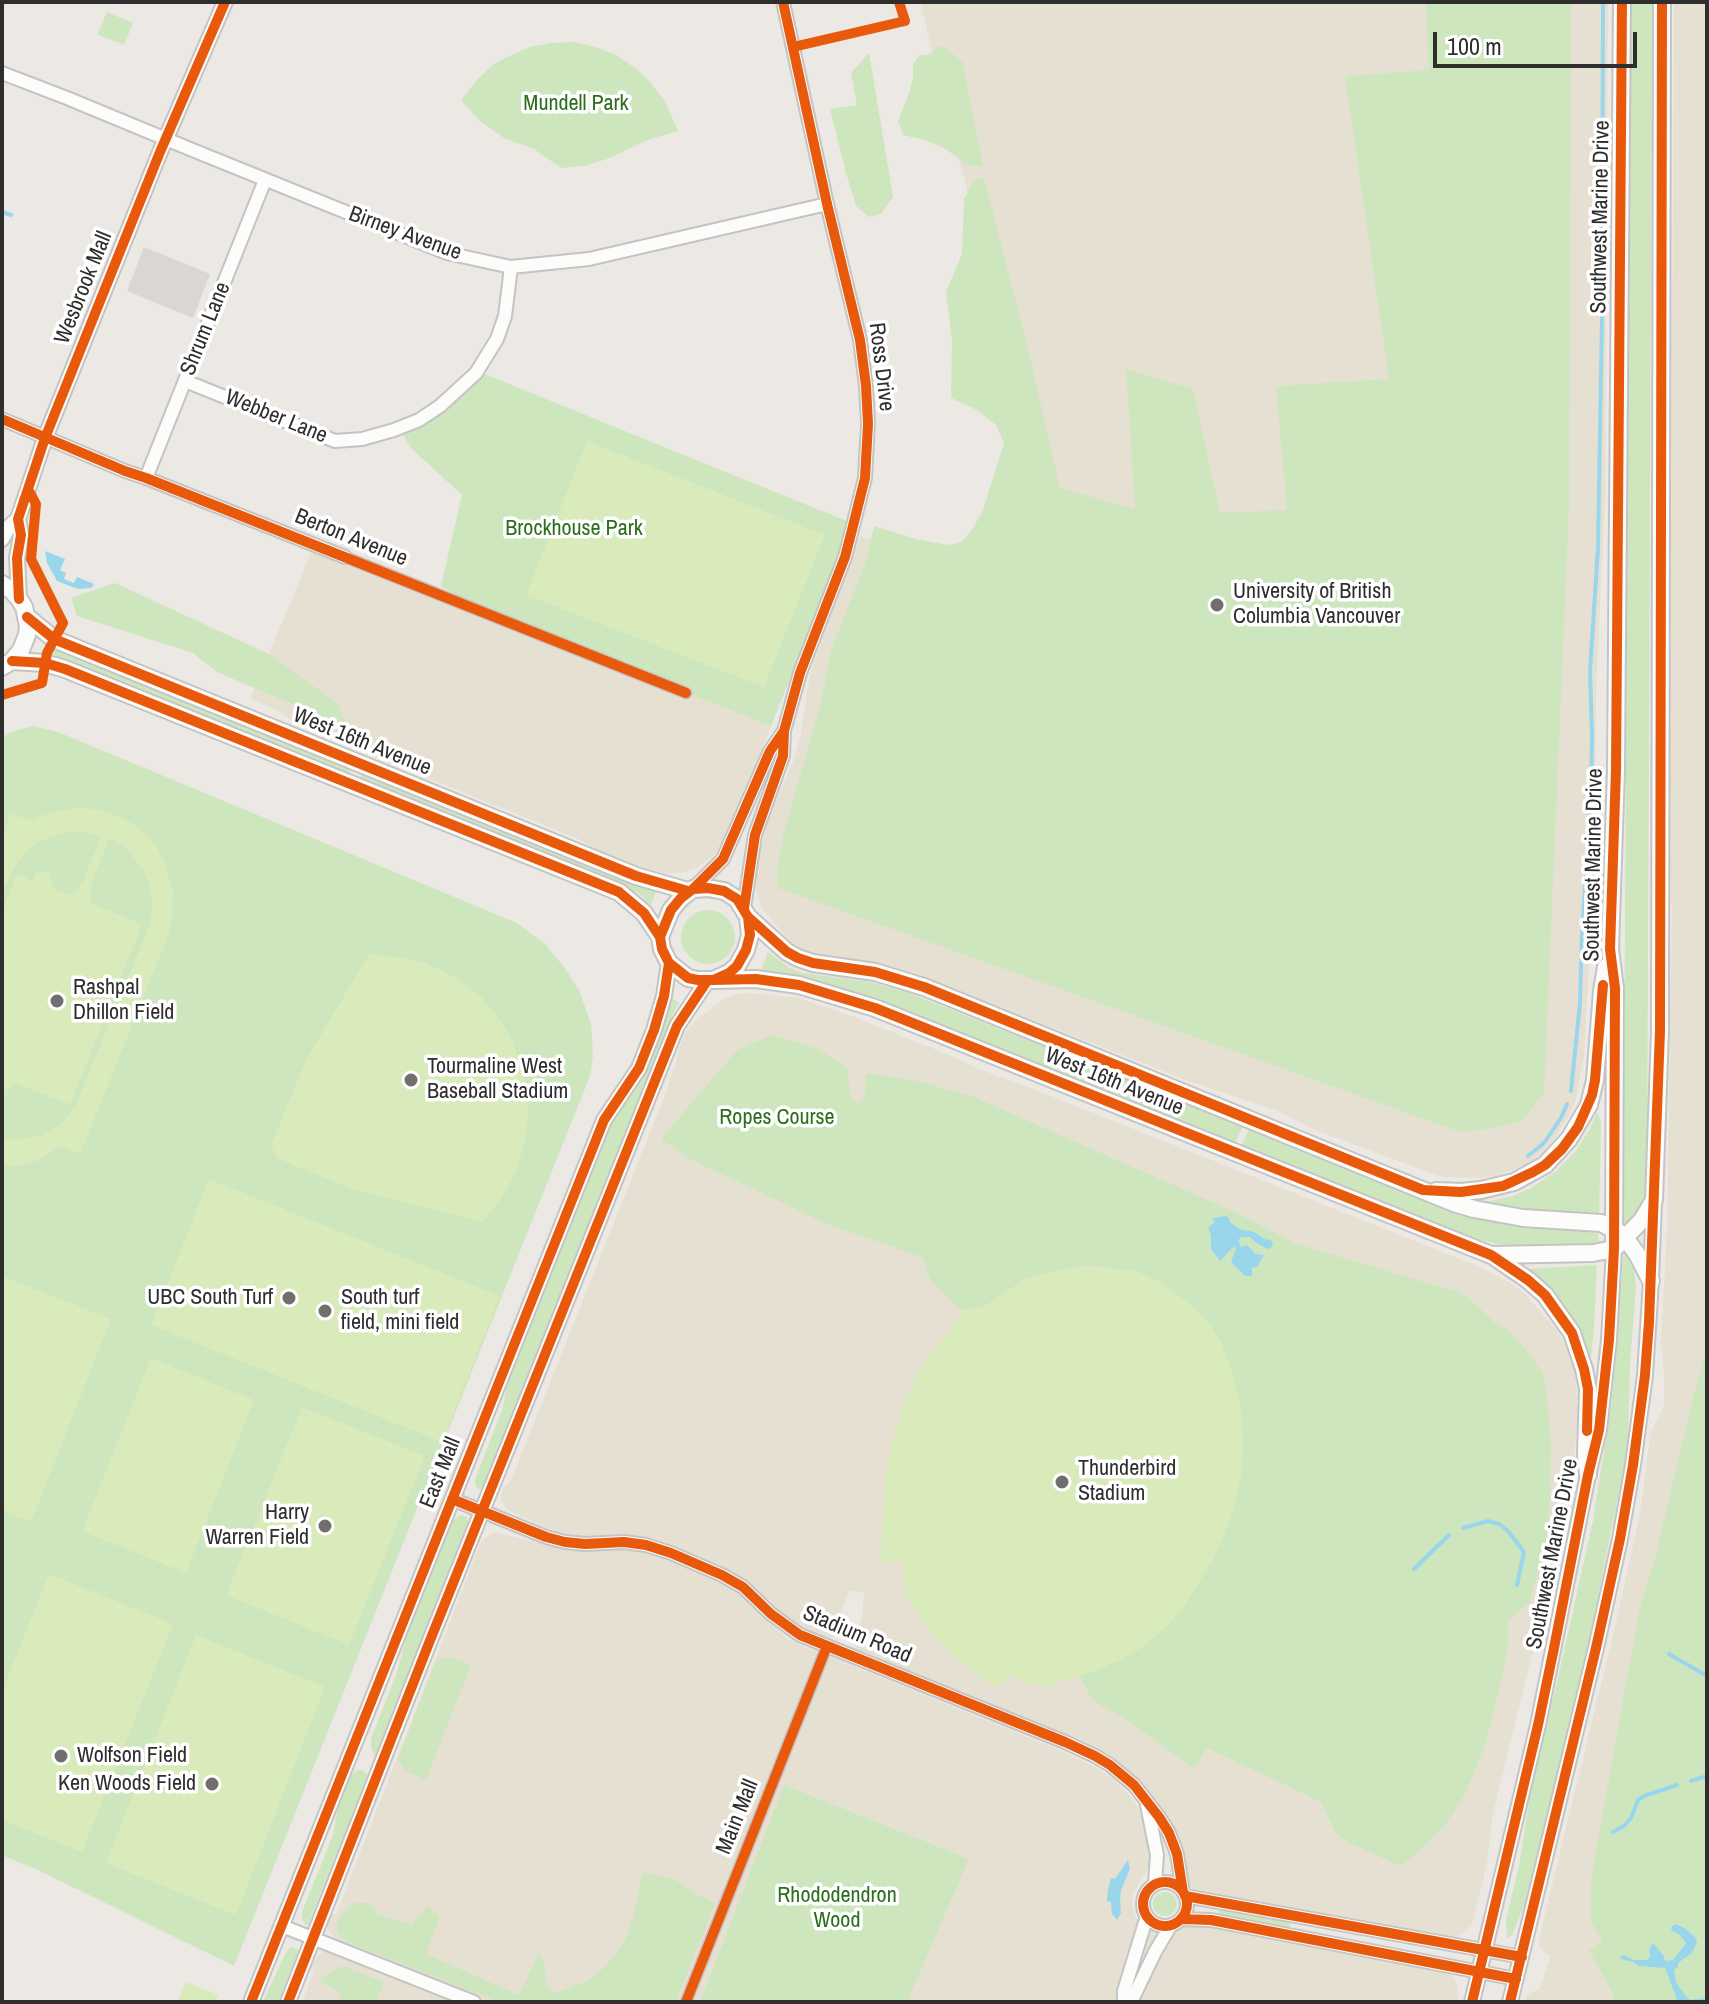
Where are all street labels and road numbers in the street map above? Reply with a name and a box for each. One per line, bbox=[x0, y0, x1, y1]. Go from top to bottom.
street label: Southwest Marine Drive bbox=[1586, 120, 1616, 314]
street label: Birney Avenue bbox=[345, 201, 465, 267]
street label: Wesbrook Mall bbox=[49, 228, 119, 348]
street label: Shrum Lane bbox=[175, 278, 237, 380]
street label: Ross Drive bbox=[862, 321, 900, 413]
street label: Webber Lane bbox=[221, 385, 331, 449]
street label: Berton Avenue bbox=[291, 503, 411, 573]
street label: West 16th Avenue bbox=[289, 702, 435, 782]
street label: Southwest Marine Drive bbox=[1579, 768, 1609, 962]
street label: West 16th Avenue bbox=[1041, 1042, 1187, 1122]
street label: East Mall bbox=[415, 1434, 467, 1512]
street label: Southwest Marine Drive bbox=[1522, 1457, 1584, 1651]
street label: Stadium Road bbox=[799, 1600, 915, 1670]
street label: Main Mall bbox=[711, 1776, 765, 1858]

